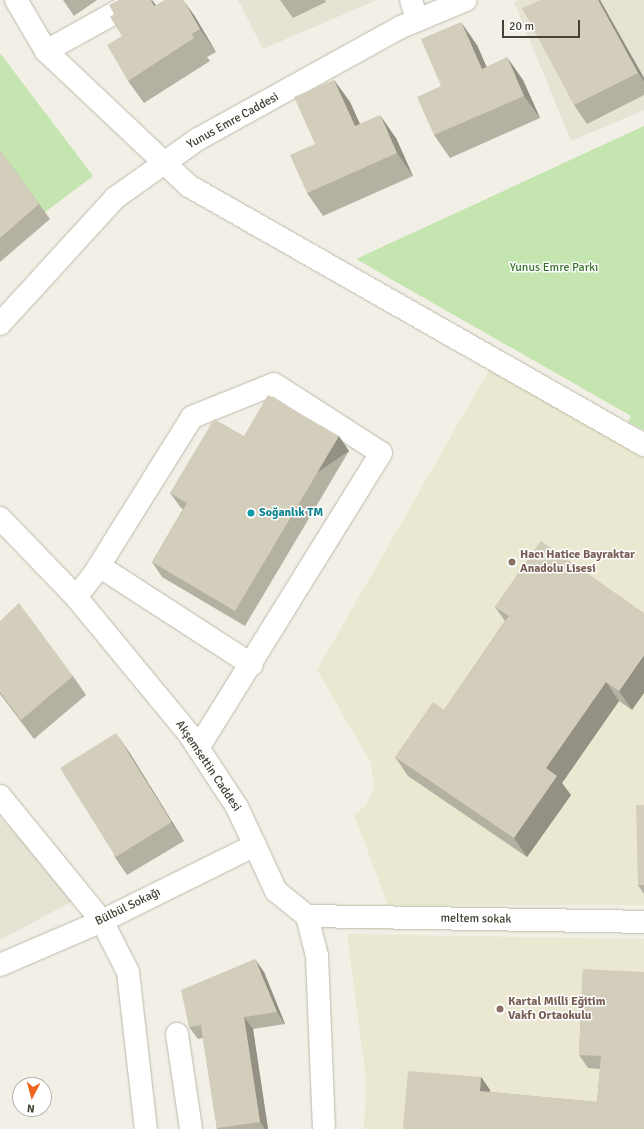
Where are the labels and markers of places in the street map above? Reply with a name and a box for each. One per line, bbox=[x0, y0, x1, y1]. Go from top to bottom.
place label: Soğanlık TM bbox=[259, 506, 323, 520]
marker: Soğanlık TM bbox=[246, 508, 256, 518]
place label: Hacı Hatice Bayraktar Anadolu Lisesi bbox=[520, 548, 635, 576]
marker: Hacı Hatice Bayraktar Anadolu Lisesi bbox=[507, 557, 517, 567]
place label: Kartal Milli Eğitim Vakfı Ortaokulu bbox=[508, 995, 605, 1023]
marker: Kartal Milli Eğitim Vakfı Ortaokulu bbox=[495, 1004, 505, 1014]

